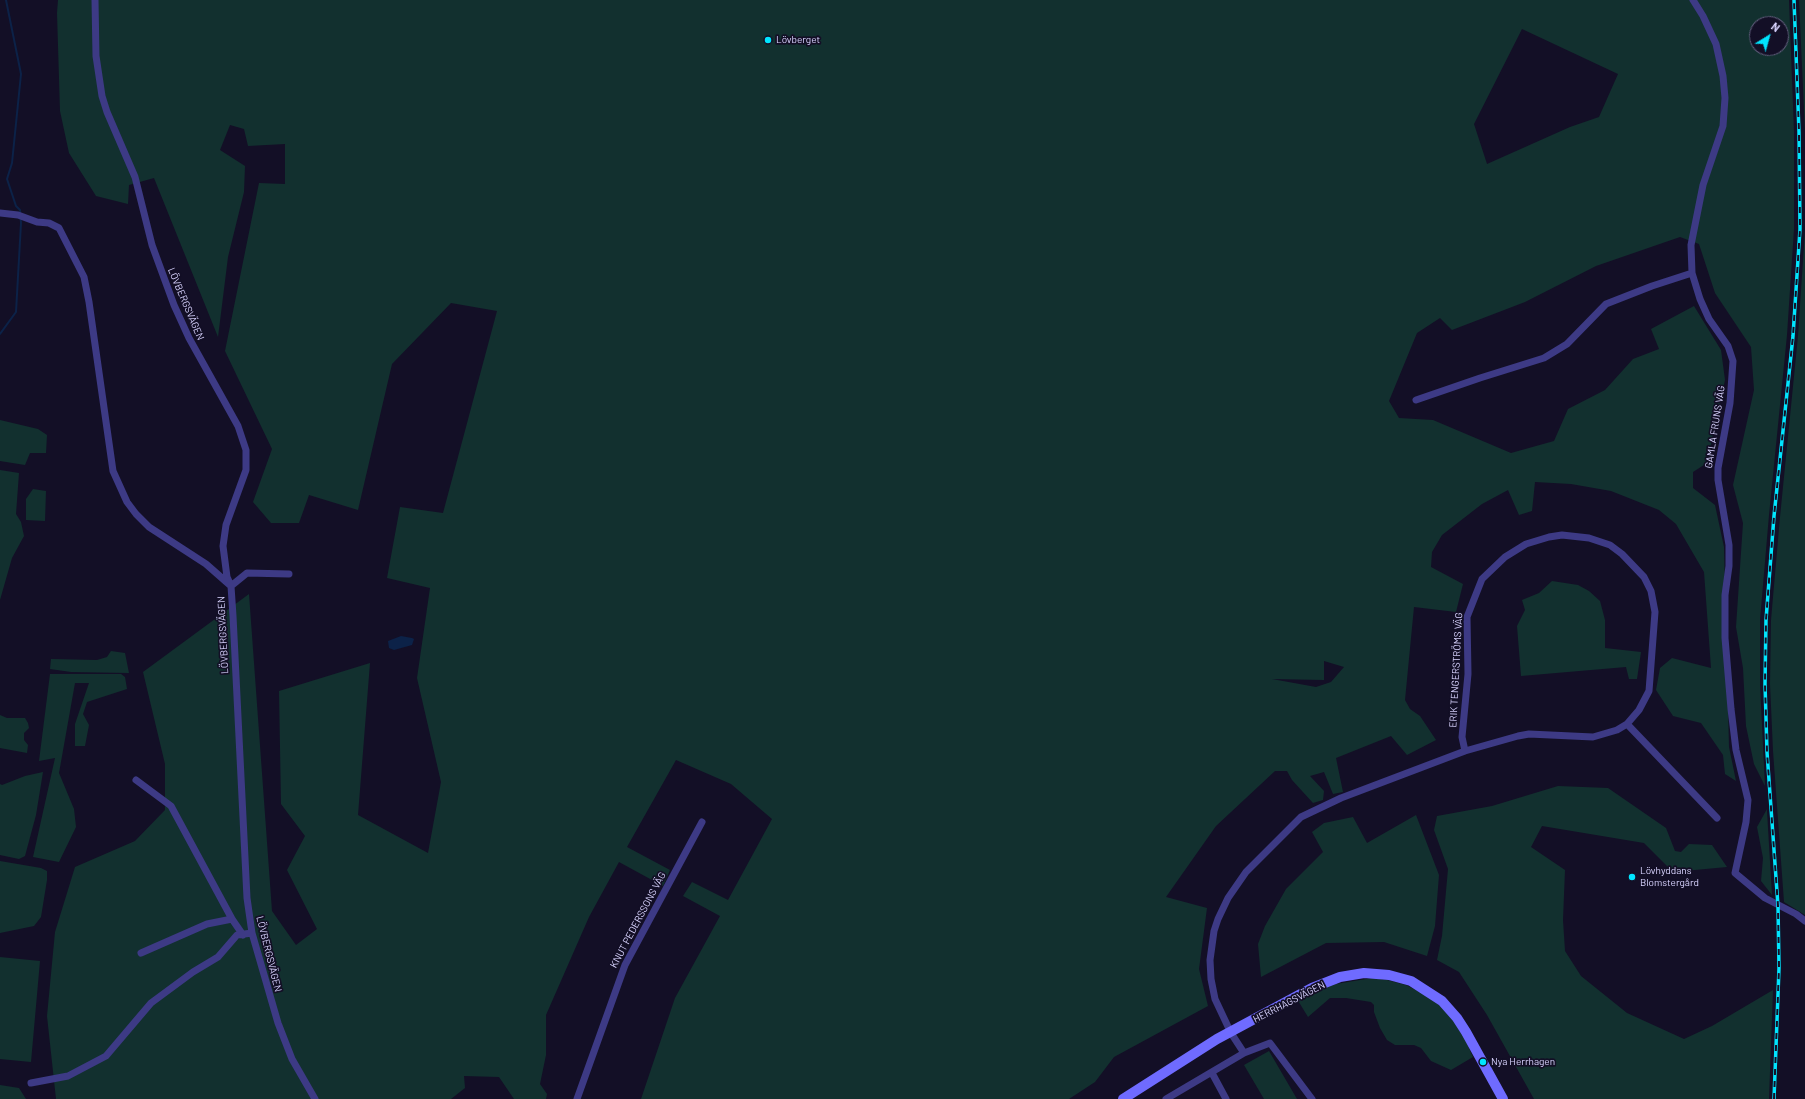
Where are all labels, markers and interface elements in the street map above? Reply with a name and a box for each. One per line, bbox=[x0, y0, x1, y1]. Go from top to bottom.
north arrow bbox=[1749, 16, 1789, 56]
text: N bbox=[1769, 19, 1783, 34]
place label: Lövberget bbox=[776, 34, 820, 46]
marker: Lövberget bbox=[763, 35, 773, 45]
street label: LÖVBERGSVÄGEN bbox=[165, 266, 207, 342]
street label: GAMLA FRUNS VÄG bbox=[1703, 385, 1727, 469]
street label: LÖVBERGSVÄGEN bbox=[215, 596, 231, 674]
street label: ERIK TENGERSTRÖMS VÄG bbox=[1447, 612, 1465, 728]
place label: Lövhyddans Blomstergård bbox=[1640, 865, 1699, 888]
street label: KNUT PEDERSSONS VÄG bbox=[608, 870, 668, 970]
marker: Lövhyddans Blomstergård bbox=[1627, 872, 1637, 882]
street label: LÖVBERGSVÄGEN bbox=[254, 915, 284, 993]
street label: HERRHAGSVÄGEN bbox=[1251, 979, 1327, 1025]
place label: Nya Herrhagen bbox=[1491, 1056, 1555, 1068]
marker: Nya Herrhagen bbox=[1478, 1057, 1488, 1067]

